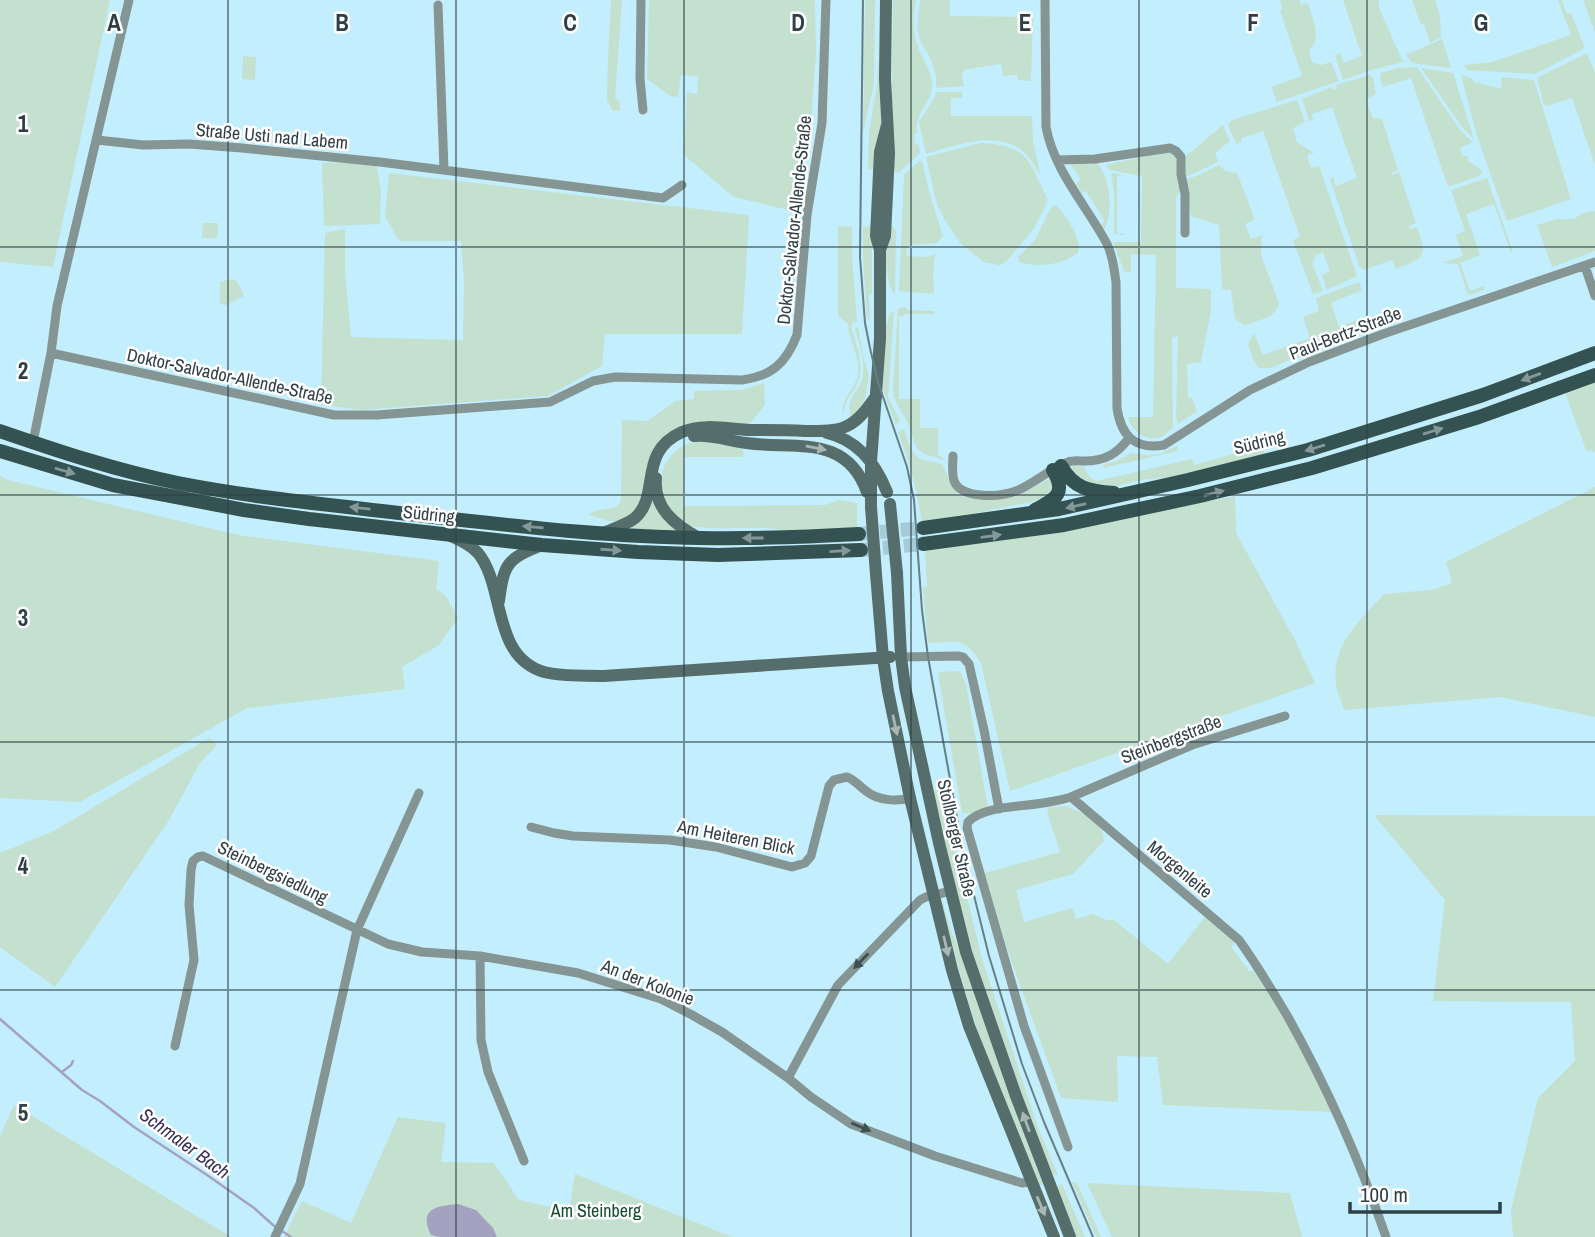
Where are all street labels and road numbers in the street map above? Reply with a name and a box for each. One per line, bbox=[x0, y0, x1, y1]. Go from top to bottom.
street label: Doktor-Salvador-Allende-Straße bbox=[771, 114, 817, 326]
street label: Straße Usti nad Labem bbox=[195, 117, 349, 155]
street label: Paul-Bertz-Straße bbox=[1285, 300, 1405, 366]
street label: Doktor-Salvador-Allende-Straße bbox=[125, 342, 335, 410]
street label: Südring bbox=[1231, 423, 1288, 460]
street label: Südring bbox=[402, 499, 457, 529]
street label: Steinbergstraße bbox=[1117, 708, 1225, 770]
street label: Stollberger Straße bbox=[931, 777, 983, 899]
street label: Am Heiteren Blick bbox=[674, 813, 797, 861]
street label: Morgenleite bbox=[1142, 834, 1218, 904]
street label: Steinbergsiedlung bbox=[214, 835, 333, 910]
street label: An der Kolonie bbox=[597, 952, 698, 1011]

